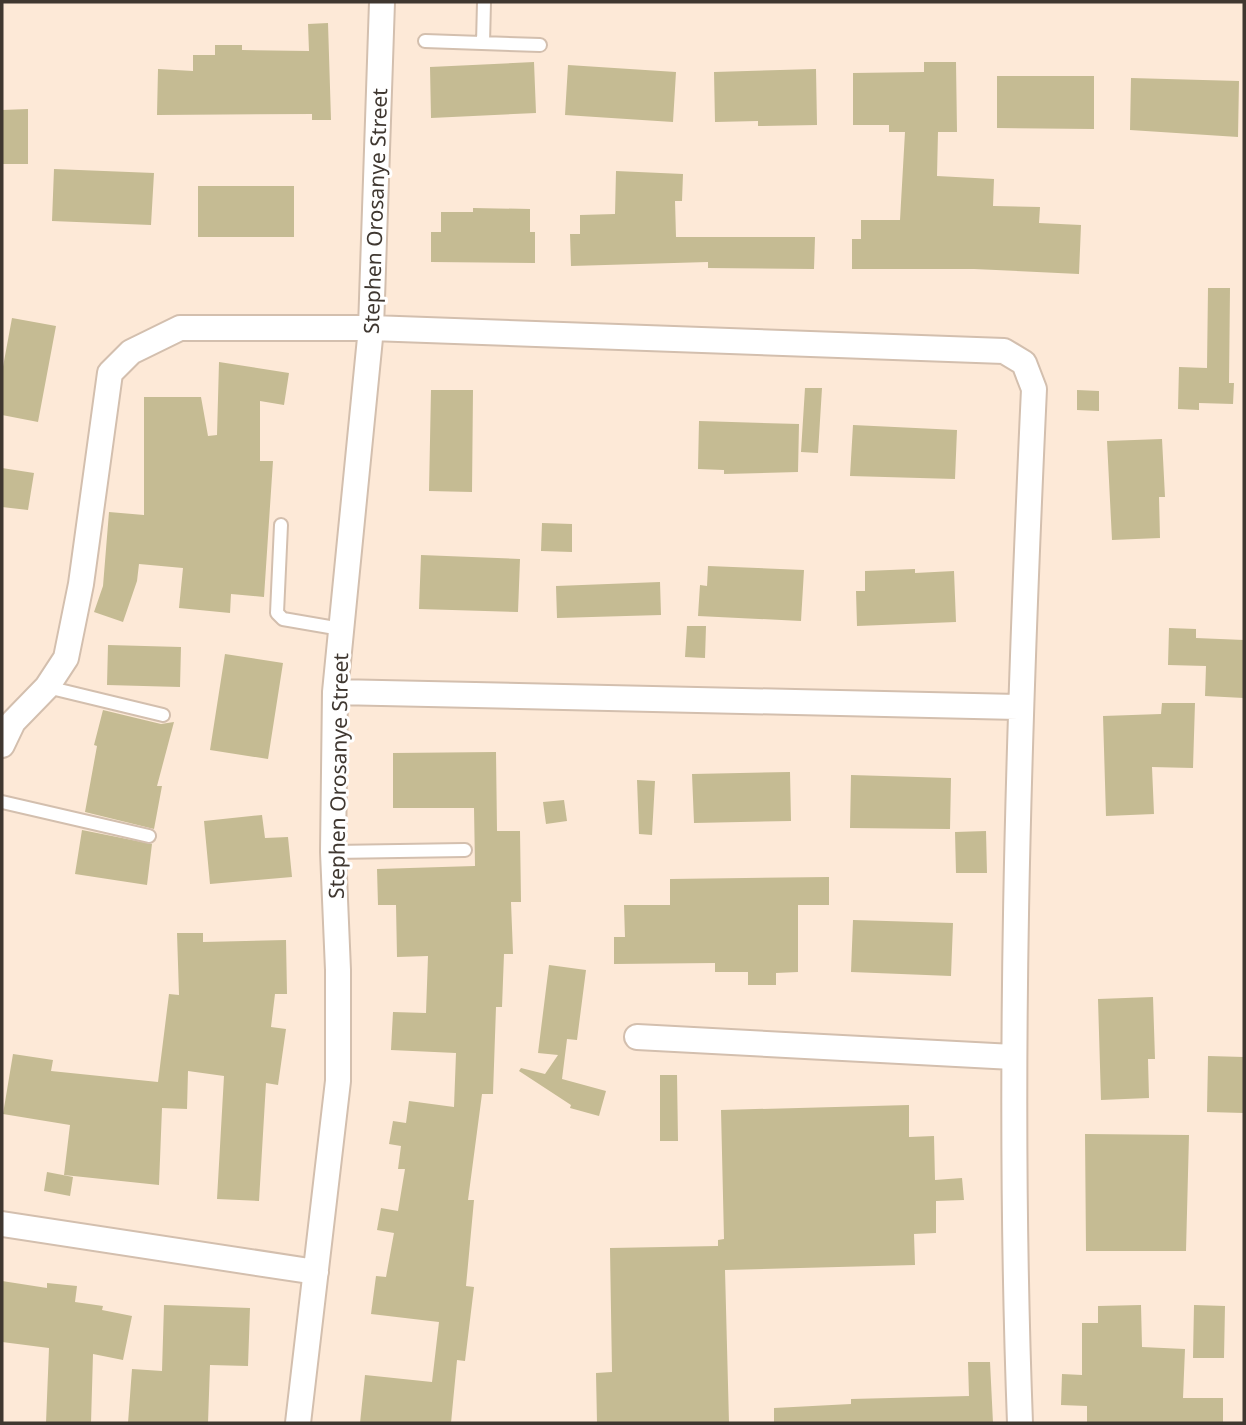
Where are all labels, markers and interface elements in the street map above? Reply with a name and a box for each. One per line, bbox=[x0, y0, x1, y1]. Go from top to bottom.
street label: Stephen Orosanye Street bbox=[357, 87, 393, 334]
street label: Stephen Orosanye Street bbox=[322, 652, 354, 899]

